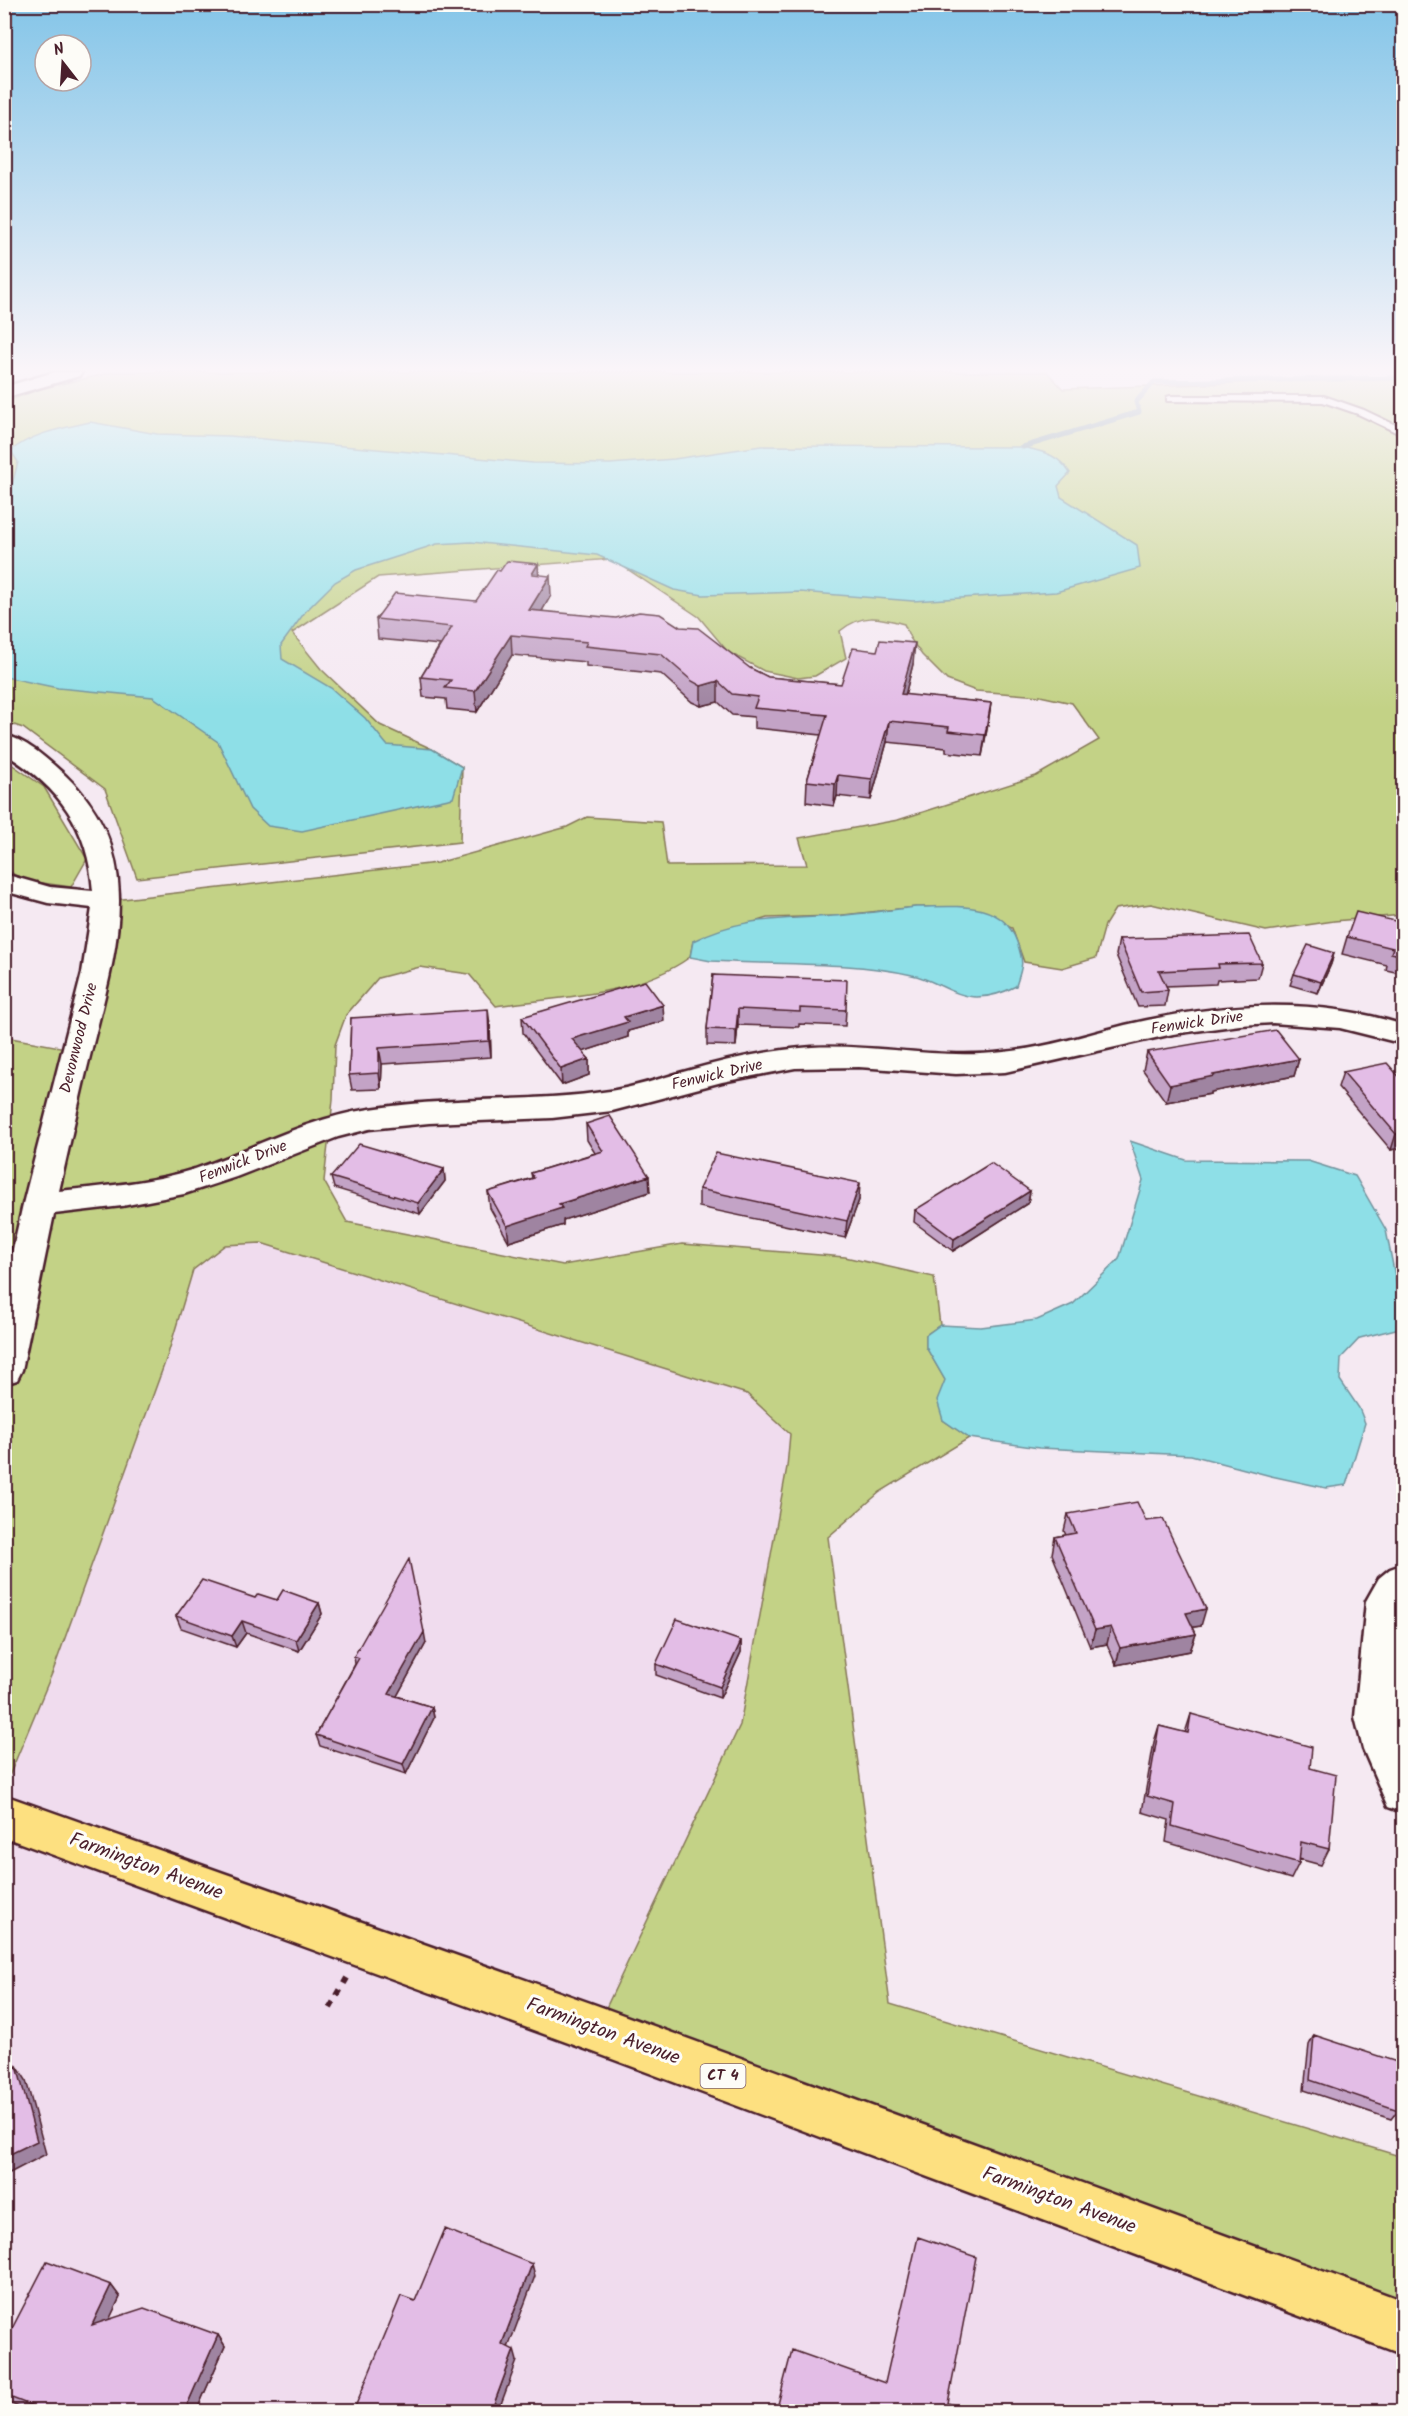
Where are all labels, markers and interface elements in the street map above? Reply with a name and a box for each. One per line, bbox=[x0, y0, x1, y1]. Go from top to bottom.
north arrow bbox=[33, 33, 93, 93]
text: N bbox=[51, 37, 68, 64]
street label: Devonwood Drive bbox=[53, 980, 105, 1096]
street label: Fenwick Drive bbox=[1149, 1004, 1245, 1042]
street label: Fenwick Drive bbox=[669, 1052, 765, 1098]
street label: Fenwick Drive bbox=[195, 1134, 291, 1190]
street label: Farmington Avenue bbox=[65, 1824, 227, 1910]
street label: Farmington Avenue bbox=[522, 1989, 684, 2075]
road number: CT 4 bbox=[700, 2064, 746, 2088]
street label: Farmington Avenue bbox=[978, 2158, 1140, 2244]

